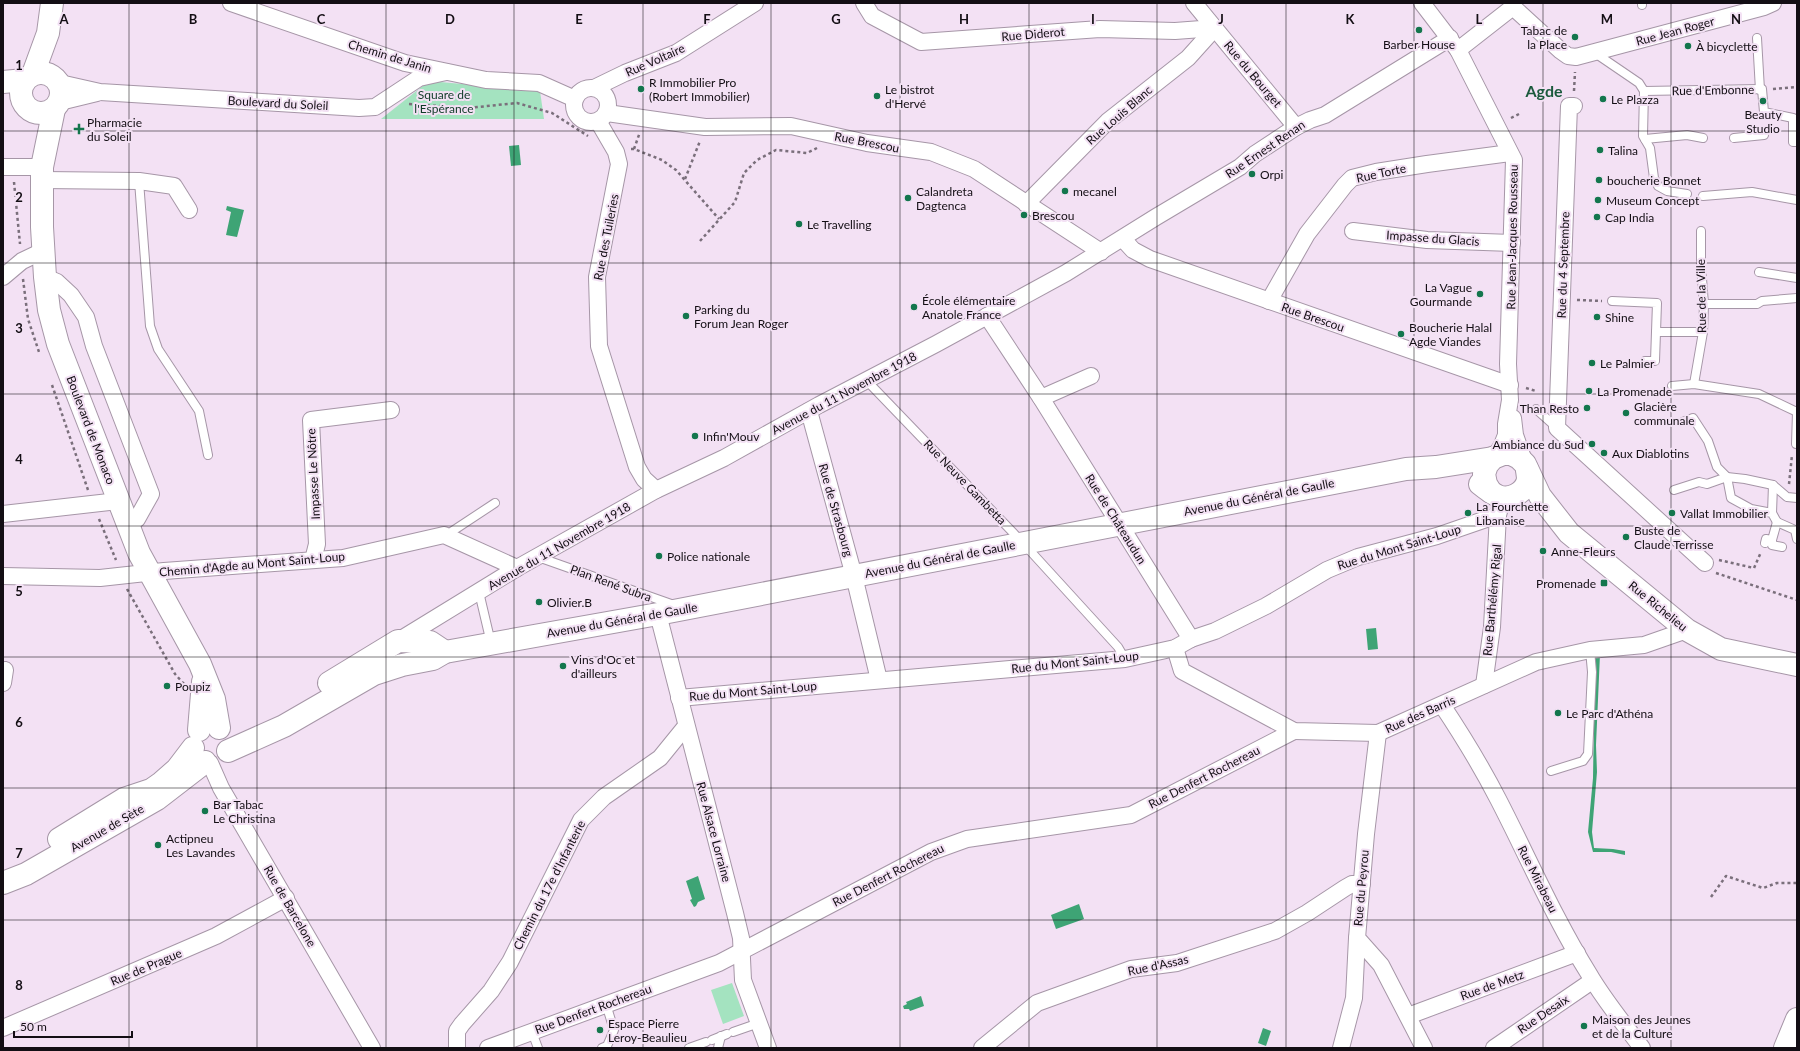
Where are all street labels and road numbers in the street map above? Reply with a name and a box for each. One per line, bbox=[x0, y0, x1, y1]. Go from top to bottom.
street label: Rue Jean Roger bbox=[1634, 13, 1717, 49]
street label: Rue Diderot bbox=[1001, 24, 1066, 44]
street label: Chemin de Janin bbox=[346, 36, 434, 76]
street label: Rue du Bourget bbox=[1221, 38, 1286, 111]
street label: Rue Voltaire bbox=[623, 40, 687, 80]
street label: Rue Louis Blanc bbox=[1083, 82, 1155, 148]
street label: Rue d'Embonne bbox=[1672, 82, 1754, 98]
street label: Boulevard du Soleil bbox=[227, 93, 329, 113]
street label: Rue Ernest Renan bbox=[1222, 117, 1308, 181]
street label: Rue Brescou bbox=[833, 128, 901, 156]
street label: Rue Torte bbox=[1355, 160, 1407, 186]
street label: Rue Jean-Jacques Rousseau bbox=[1503, 164, 1521, 310]
street label: Rue des Tuileries bbox=[590, 193, 622, 281]
street label: Rue du 4 Septembre bbox=[1554, 211, 1572, 319]
street label: Impasse du Glacis bbox=[1386, 227, 1480, 249]
street label: Rue de la Ville bbox=[1693, 259, 1709, 333]
street label: Rue Brescou bbox=[1279, 299, 1347, 335]
street label: Avenue du 11 Novembre 1918 bbox=[769, 348, 919, 438]
street label: Boulevard de Monaco bbox=[63, 374, 119, 487]
street label: Impasse Le Nôtre bbox=[303, 428, 323, 520]
street label: Rue Neuve Gambetta bbox=[921, 436, 1010, 528]
street label: Rue de Strasbourg bbox=[816, 462, 856, 558]
street label: Rue de Châteaudun bbox=[1082, 471, 1150, 567]
street label: Avenue du Général de Gaulle bbox=[1182, 475, 1336, 519]
street label: Avenue du 11 Novembre 1918 bbox=[485, 499, 633, 593]
street label: Rue du Mont Saint-Loup bbox=[1336, 521, 1463, 573]
street label: Avenue du Général de Gaulle bbox=[863, 537, 1017, 581]
street label: Rue Barthélémy Rigal bbox=[1480, 544, 1504, 656]
street label: Chemin d'Agde au Mont Saint-Loup bbox=[158, 548, 346, 580]
street label: Plan René Subra bbox=[568, 561, 654, 605]
street label: Rue Richelieu bbox=[1626, 578, 1690, 634]
street label: Avenue du Général de Gaulle bbox=[545, 599, 699, 641]
street label: Rue du Mont Saint-Loup bbox=[1010, 648, 1140, 676]
street label: Rue du Mont Saint-Loup bbox=[688, 678, 818, 704]
street label: Rue des Barris bbox=[1383, 692, 1457, 736]
street label: Rue Denfert Rochereau bbox=[1146, 742, 1262, 812]
street label: Rue Alsace Lorraine bbox=[693, 780, 735, 884]
street label: Avenue de Sète bbox=[68, 801, 146, 855]
street label: Chemin du 17e d'Infanterie bbox=[510, 818, 588, 952]
street label: Rue Denfert Rochereau bbox=[830, 840, 946, 910]
street label: Rue Mirabeau bbox=[1515, 843, 1561, 915]
street label: Rue du Peyrou bbox=[1350, 849, 1372, 927]
street label: Rue de Barcelone bbox=[261, 862, 319, 950]
street label: Rue de Prague bbox=[108, 945, 184, 989]
street label: Rue d'Assas bbox=[1126, 951, 1190, 979]
street label: Rue de Metz bbox=[1458, 966, 1526, 1003]
street label: Rue Denfert Rochereau bbox=[533, 981, 653, 1037]
street label: Rue Desaix bbox=[1514, 991, 1572, 1037]

